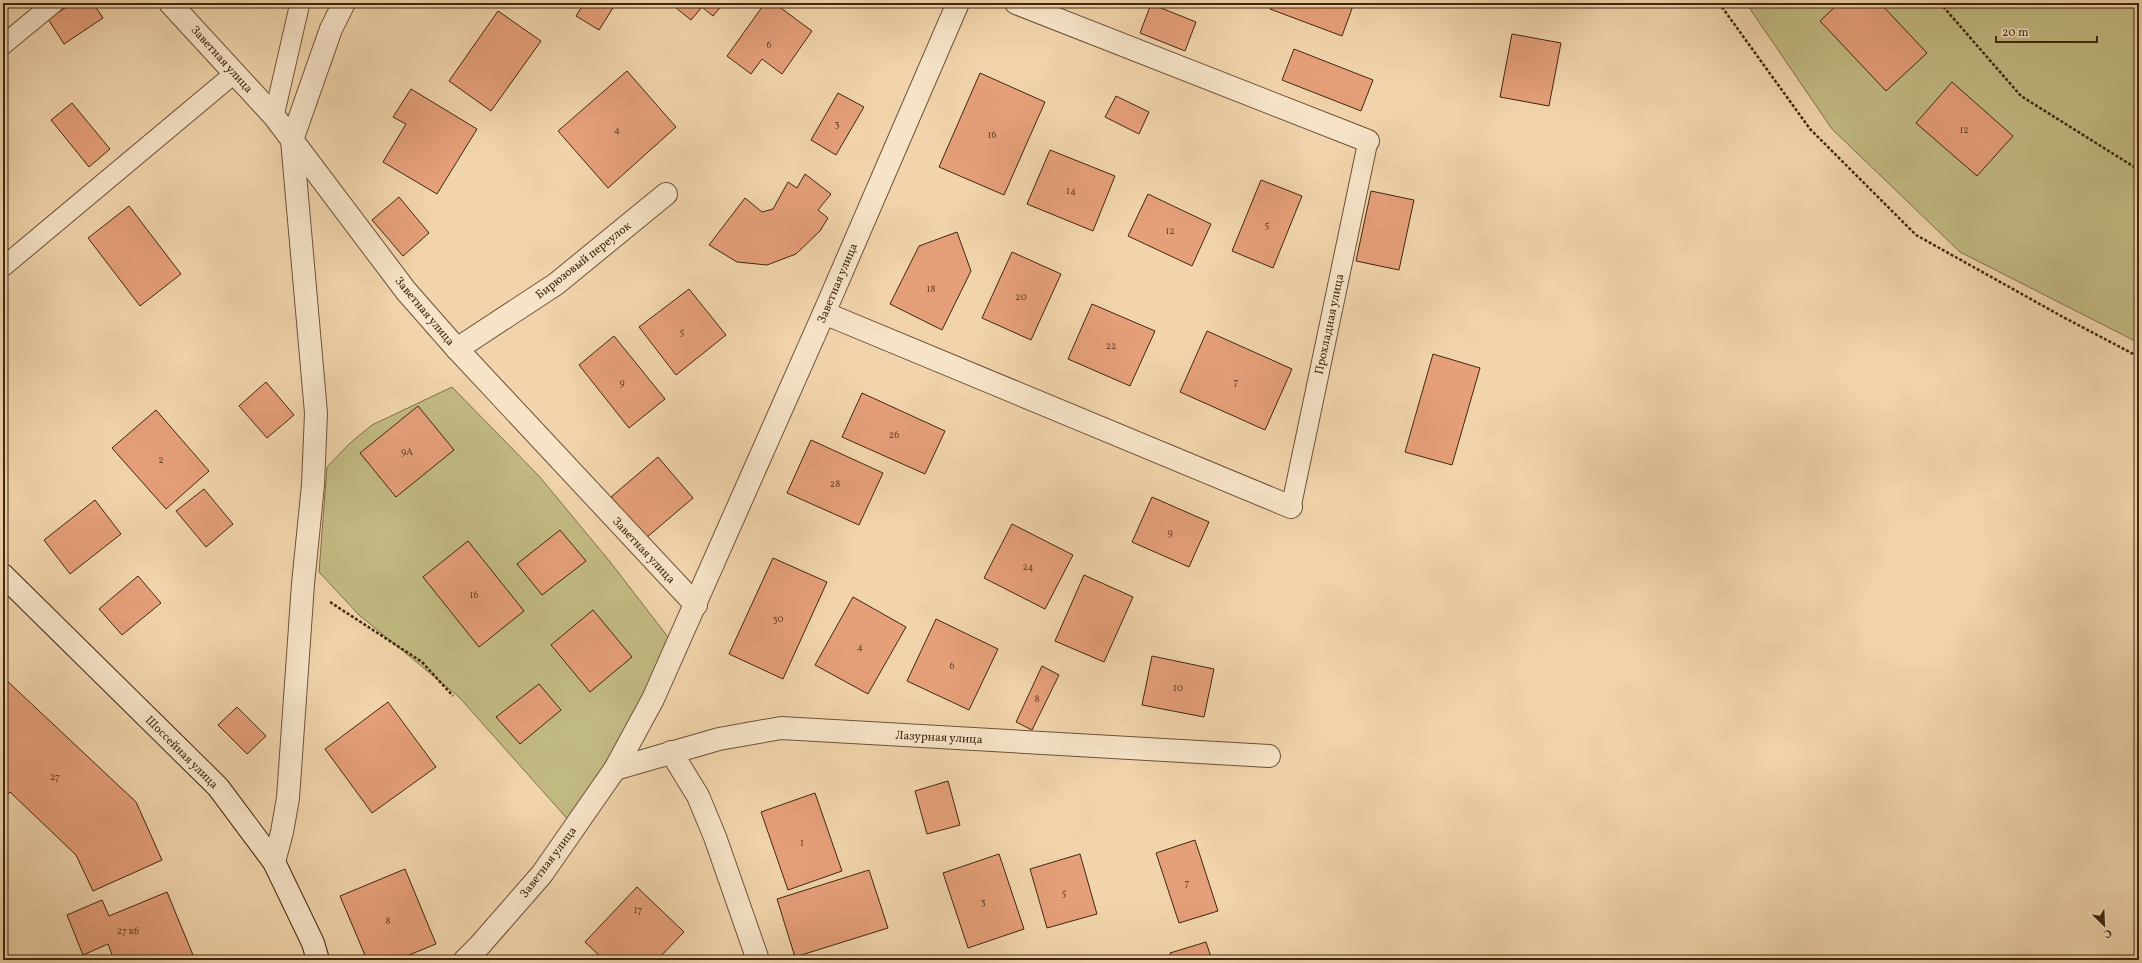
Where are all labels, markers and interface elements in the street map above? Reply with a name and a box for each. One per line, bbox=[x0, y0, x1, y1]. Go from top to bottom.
scale bar bbox=[1996, 18, 2097, 44]
street label: Заветная улица bbox=[187, 23, 256, 97]
text: 20 m bbox=[2002, 25, 2029, 41]
house number: 6 bbox=[766, 38, 772, 52]
house number: 3 bbox=[834, 117, 840, 131]
house number: 4 bbox=[614, 123, 620, 137]
house number: 12 bbox=[1959, 123, 1969, 137]
house number: 16 bbox=[988, 128, 996, 142]
house number: 14 bbox=[1066, 184, 1076, 198]
street label: Бирюзовый переулок bbox=[533, 218, 635, 303]
house number: 5 bbox=[1265, 218, 1270, 232]
house number: 12 bbox=[1165, 224, 1175, 238]
street label: Заветная улица bbox=[814, 241, 862, 326]
street label: Прохладная улица bbox=[1311, 272, 1348, 376]
street label: Заветная улица bbox=[391, 274, 458, 350]
house number: 18 bbox=[927, 282, 935, 296]
house number: 20 bbox=[1015, 290, 1027, 304]
house number: 5 bbox=[680, 325, 685, 339]
house number: 22 bbox=[1106, 339, 1116, 353]
house number: 7 bbox=[1234, 375, 1239, 389]
house number: 9 bbox=[619, 376, 625, 390]
house number: 26 bbox=[889, 428, 899, 442]
house number: 9А bbox=[401, 445, 413, 459]
house number: 2 bbox=[158, 453, 164, 467]
house number: 28 bbox=[830, 477, 840, 491]
street label: Заветная улица bbox=[608, 514, 678, 587]
house number: 9 bbox=[1167, 526, 1173, 540]
house number: 24 bbox=[1022, 560, 1034, 574]
house number: 16 bbox=[470, 588, 478, 602]
house number: 30 bbox=[773, 612, 783, 626]
house number: 4 bbox=[857, 640, 863, 654]
house number: 6 bbox=[949, 659, 955, 673]
house number: 10 bbox=[1173, 681, 1183, 695]
house number: 8 bbox=[1034, 692, 1040, 706]
street label: Шоссейная улица bbox=[141, 713, 221, 793]
street label: Лазурная улица bbox=[895, 728, 983, 748]
house number: 27 bbox=[50, 770, 60, 784]
street label: Заветная улица bbox=[517, 824, 581, 902]
house number: 1 bbox=[800, 836, 804, 850]
house number: 7 bbox=[1185, 876, 1190, 890]
house number: 5 bbox=[1062, 886, 1067, 900]
house number: 3 bbox=[980, 895, 986, 909]
house number: 17 bbox=[634, 903, 643, 917]
north arrow bbox=[2084, 905, 2124, 945]
house number: 8 bbox=[385, 914, 391, 928]
house number: 27 к6 bbox=[117, 924, 139, 938]
text: С bbox=[2101, 924, 2114, 941]

